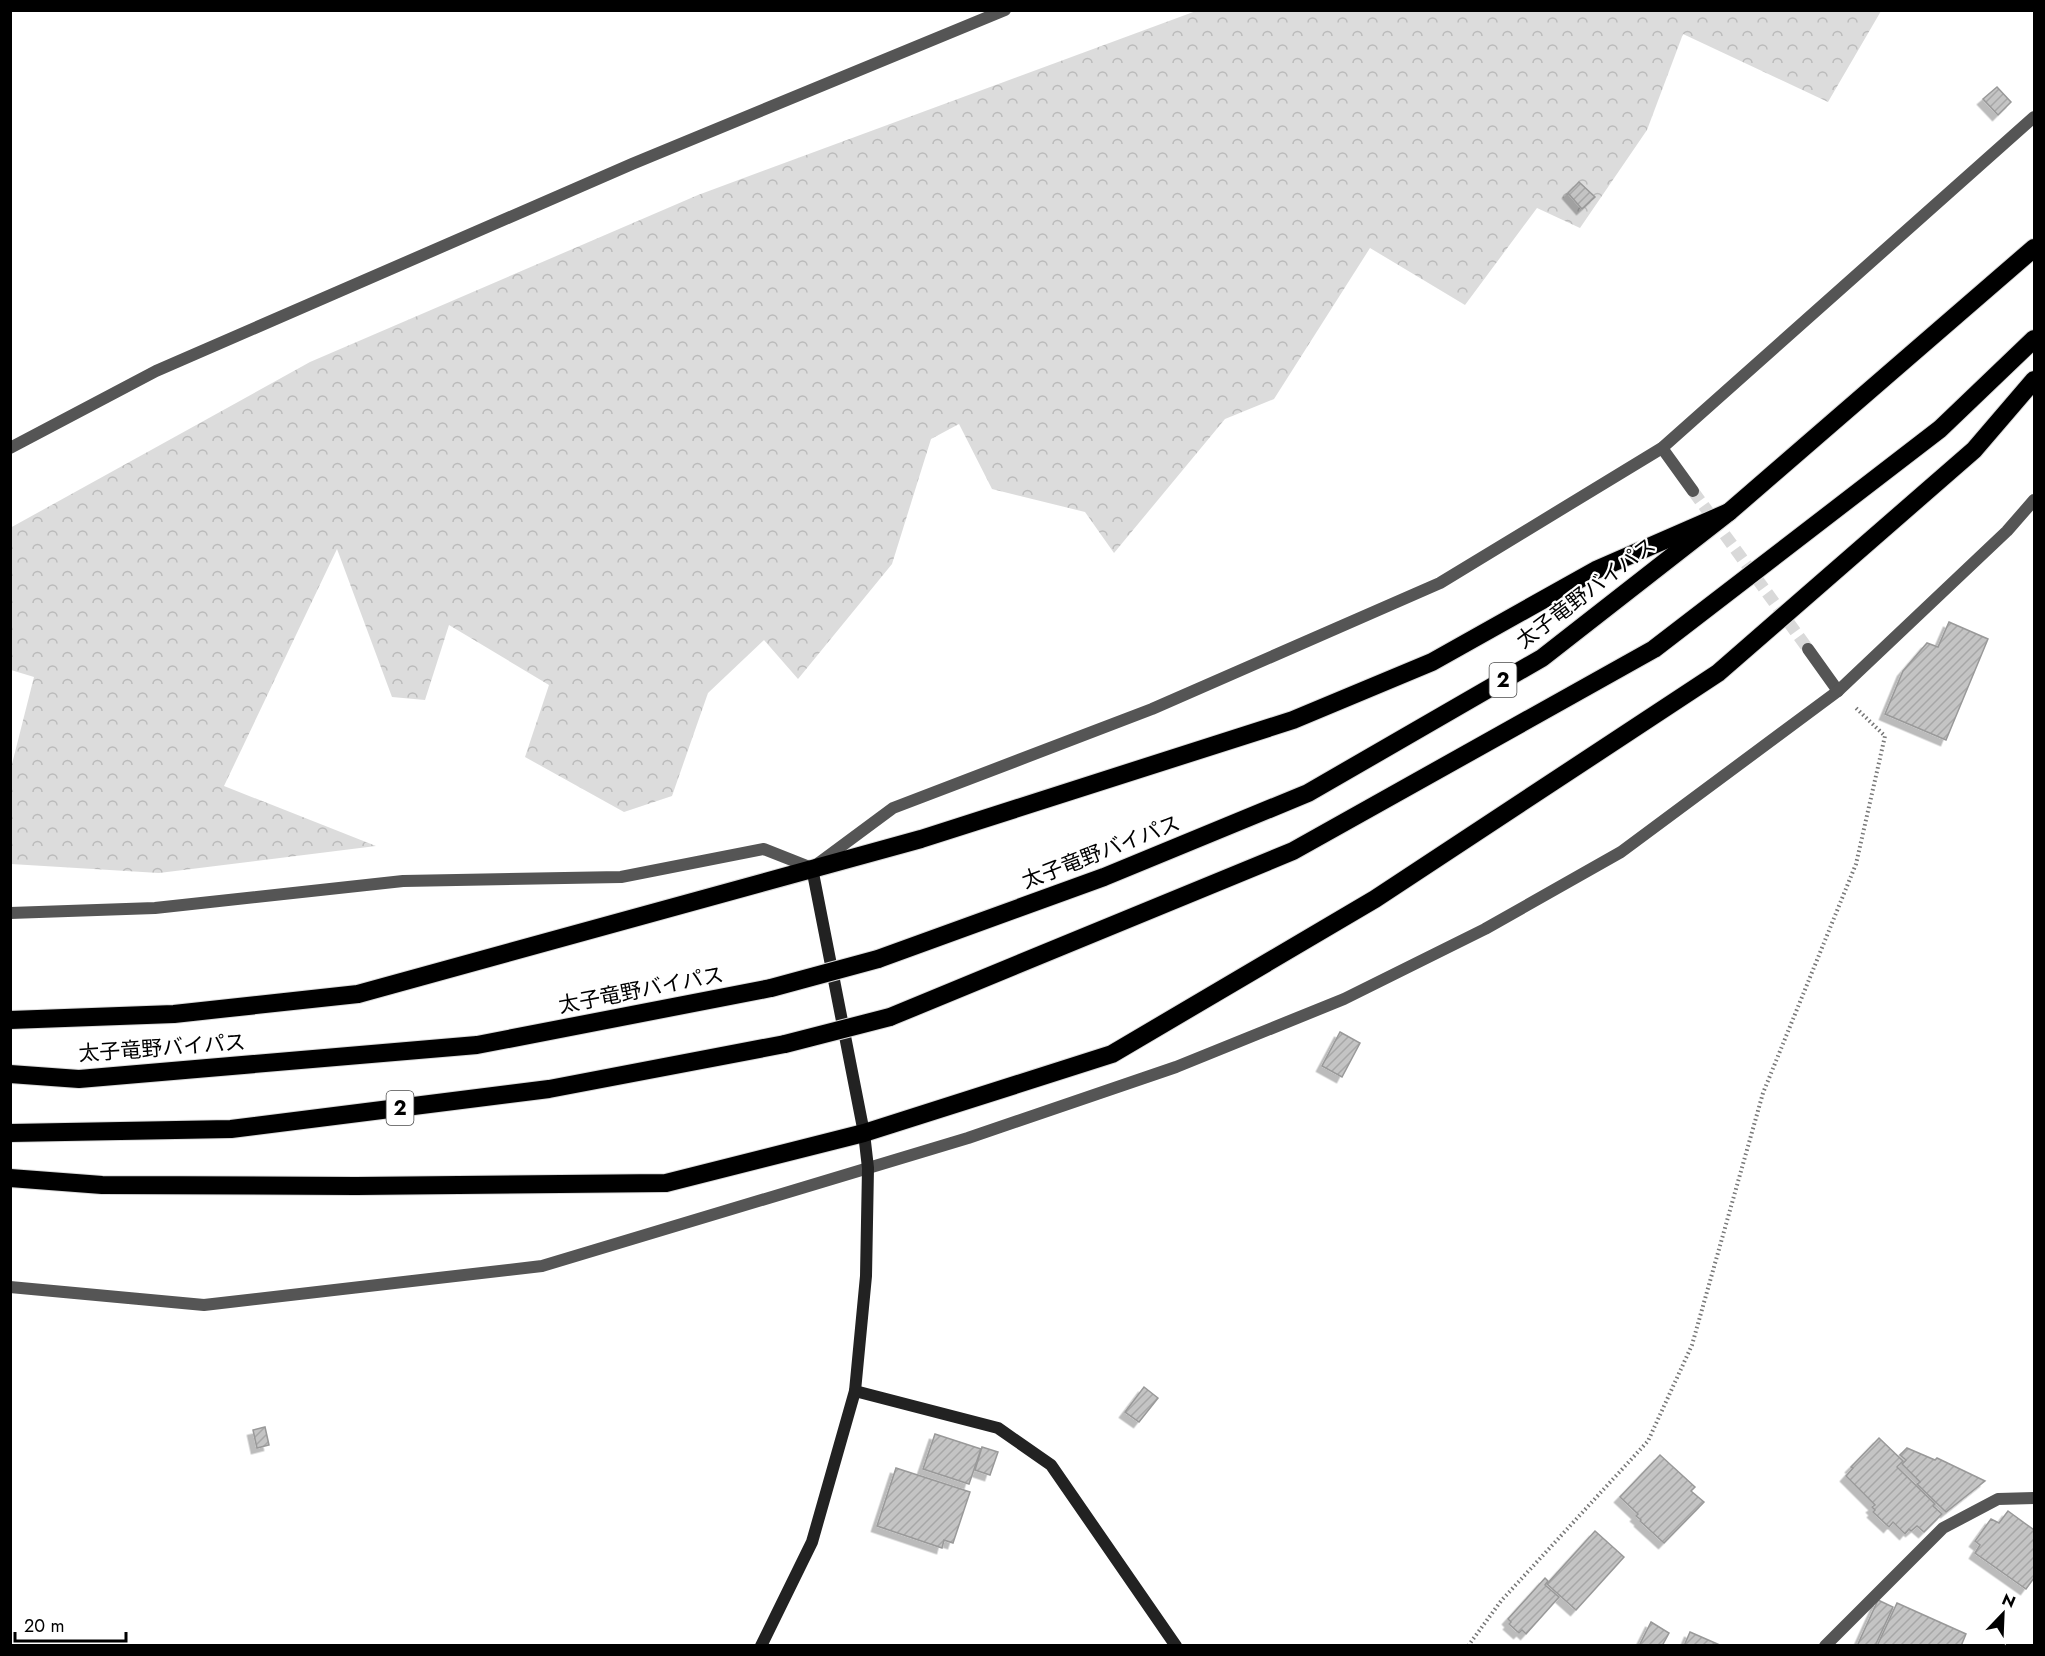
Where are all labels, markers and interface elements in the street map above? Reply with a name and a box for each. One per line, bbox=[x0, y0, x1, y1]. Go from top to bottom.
street label: 太子竜野バイパス bbox=[1510, 531, 1662, 655]
road number: 2 bbox=[1490, 663, 1516, 697]
street label: 太子竜野バイパス bbox=[1017, 808, 1185, 896]
street label: 太子竜野バイパス bbox=[556, 959, 726, 1021]
street label: 太子竜野バイパス bbox=[77, 1027, 247, 1069]
road number: 2 bbox=[386, 1091, 414, 1125]
north arrow bbox=[1973, 1584, 2033, 1644]
text: N bbox=[1998, 1588, 2019, 1614]
scale bar bbox=[15, 1605, 126, 1643]
text: 20 m bbox=[24, 1613, 64, 1639]

